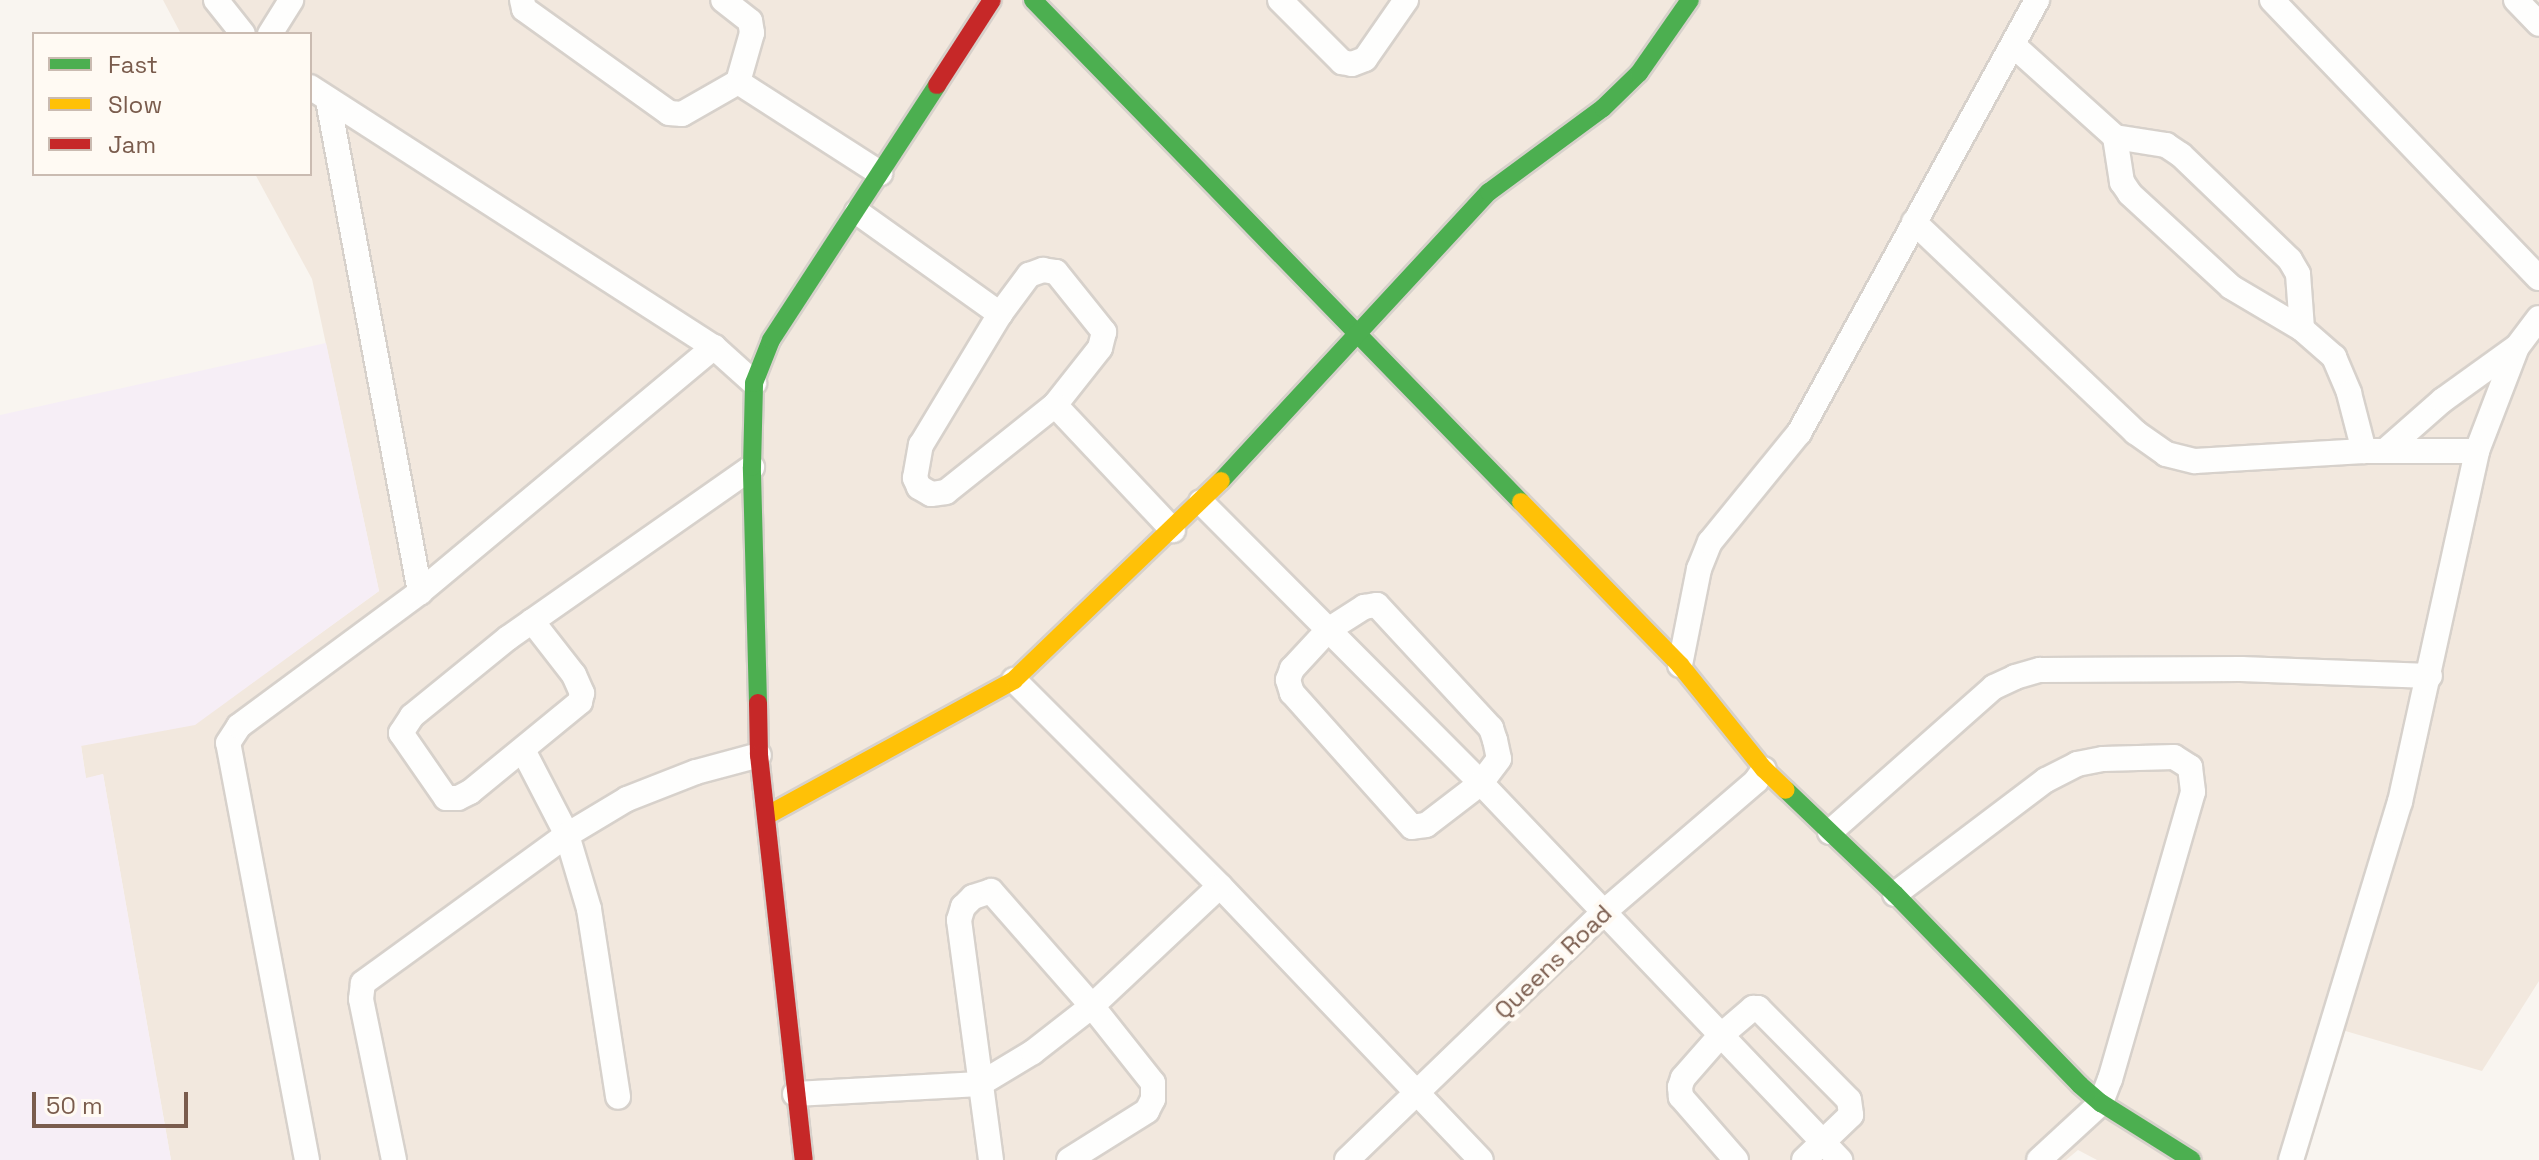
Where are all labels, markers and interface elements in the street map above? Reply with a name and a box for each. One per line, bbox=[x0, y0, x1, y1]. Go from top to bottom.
legend bbox=[32, 32, 312, 176]
text: Fast bbox=[108, 49, 158, 80]
text: Slow bbox=[108, 89, 162, 120]
text: Jam bbox=[108, 129, 156, 160]
street label: Queens Road bbox=[1488, 899, 1618, 1025]
scale bar bbox=[36, 1076, 192, 1126]
text: 50 m bbox=[46, 1090, 103, 1121]

